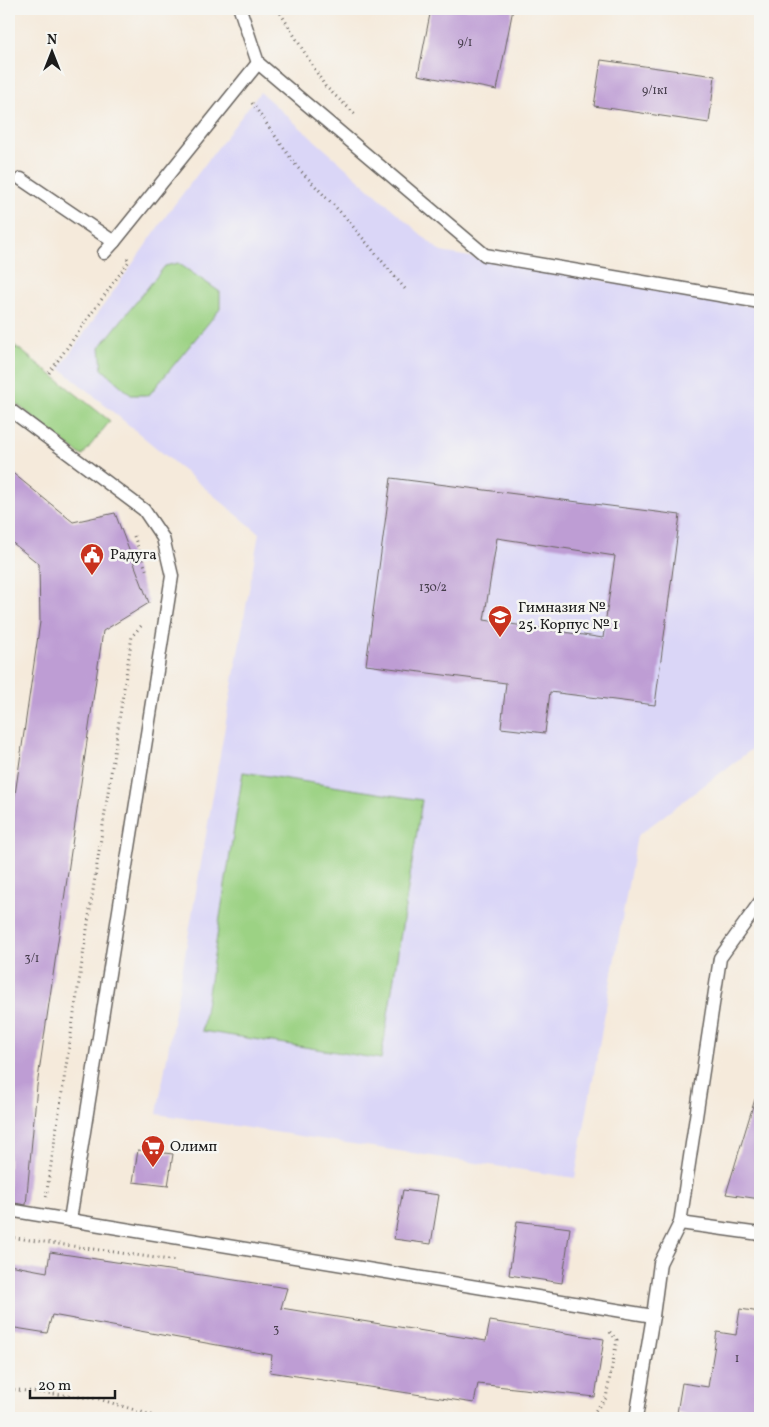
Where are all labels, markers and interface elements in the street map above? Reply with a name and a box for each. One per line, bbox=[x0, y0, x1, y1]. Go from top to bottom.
north arrow bbox=[28, 28, 78, 78]
text: N bbox=[47, 31, 57, 50]
house number: 9/1 bbox=[458, 35, 472, 51]
house number: 9/1к1 bbox=[642, 83, 668, 99]
public building icon: Радуга bbox=[79, 542, 105, 576]
place label: Радуга bbox=[110, 545, 157, 566]
house number: 130/2 bbox=[419, 580, 447, 596]
place label: Гимназия № 25. Корпус № 1 bbox=[518, 598, 619, 636]
school or university icon: Гимназия № 25. Корпус № 1 bbox=[487, 604, 513, 638]
house number: 3/1 bbox=[25, 951, 39, 967]
supermarket icon: Олимп bbox=[140, 1134, 166, 1168]
place label: Олимп bbox=[170, 1137, 218, 1158]
house number: 3 bbox=[273, 1322, 279, 1338]
house number: 1 bbox=[735, 1351, 739, 1367]
scale bar bbox=[30, 1367, 115, 1399]
text: 20 m bbox=[38, 1376, 71, 1397]

